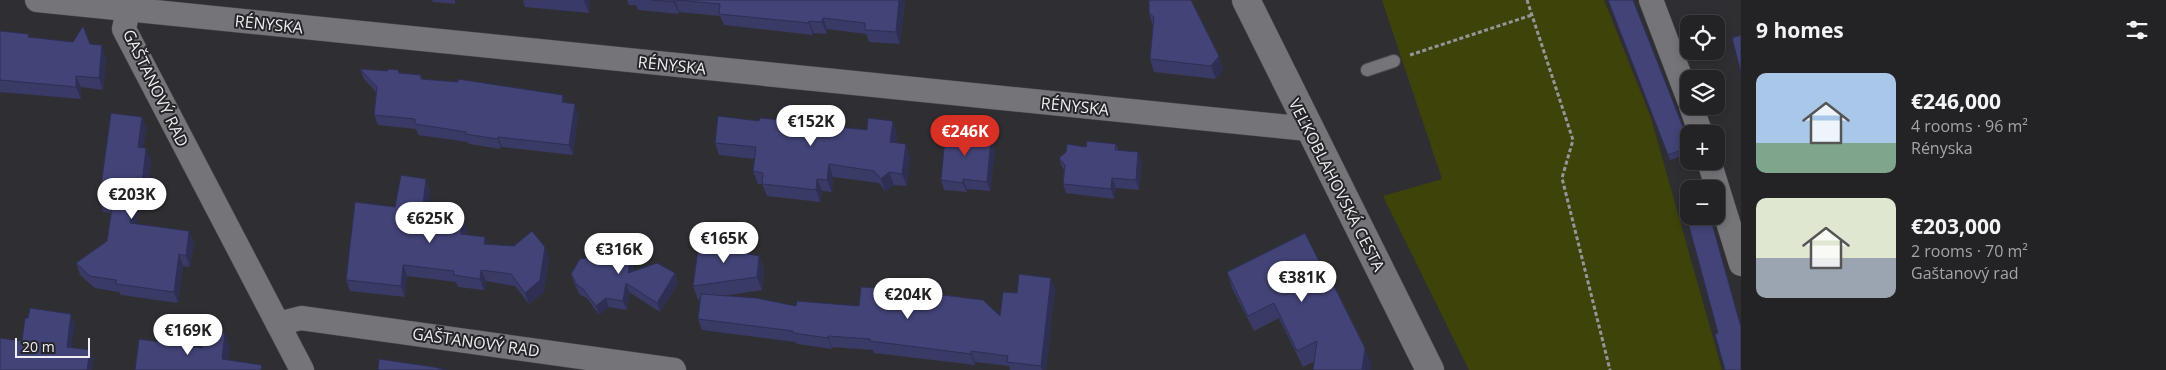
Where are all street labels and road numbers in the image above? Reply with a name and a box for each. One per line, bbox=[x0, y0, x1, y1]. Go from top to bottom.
street label: RÉNYSKA bbox=[234, 9, 305, 39]
street label: GAŠTANOVÝ RAD bbox=[118, 26, 194, 150]
street label: RÉNYSKA bbox=[637, 50, 708, 80]
street label: RÉNYSKA bbox=[1040, 91, 1111, 121]
street label: VEĽKOBLAHOVSKÁ CESTA bbox=[1284, 95, 1391, 276]
street label: GAŠTANOVÝ RAD bbox=[411, 322, 541, 362]

